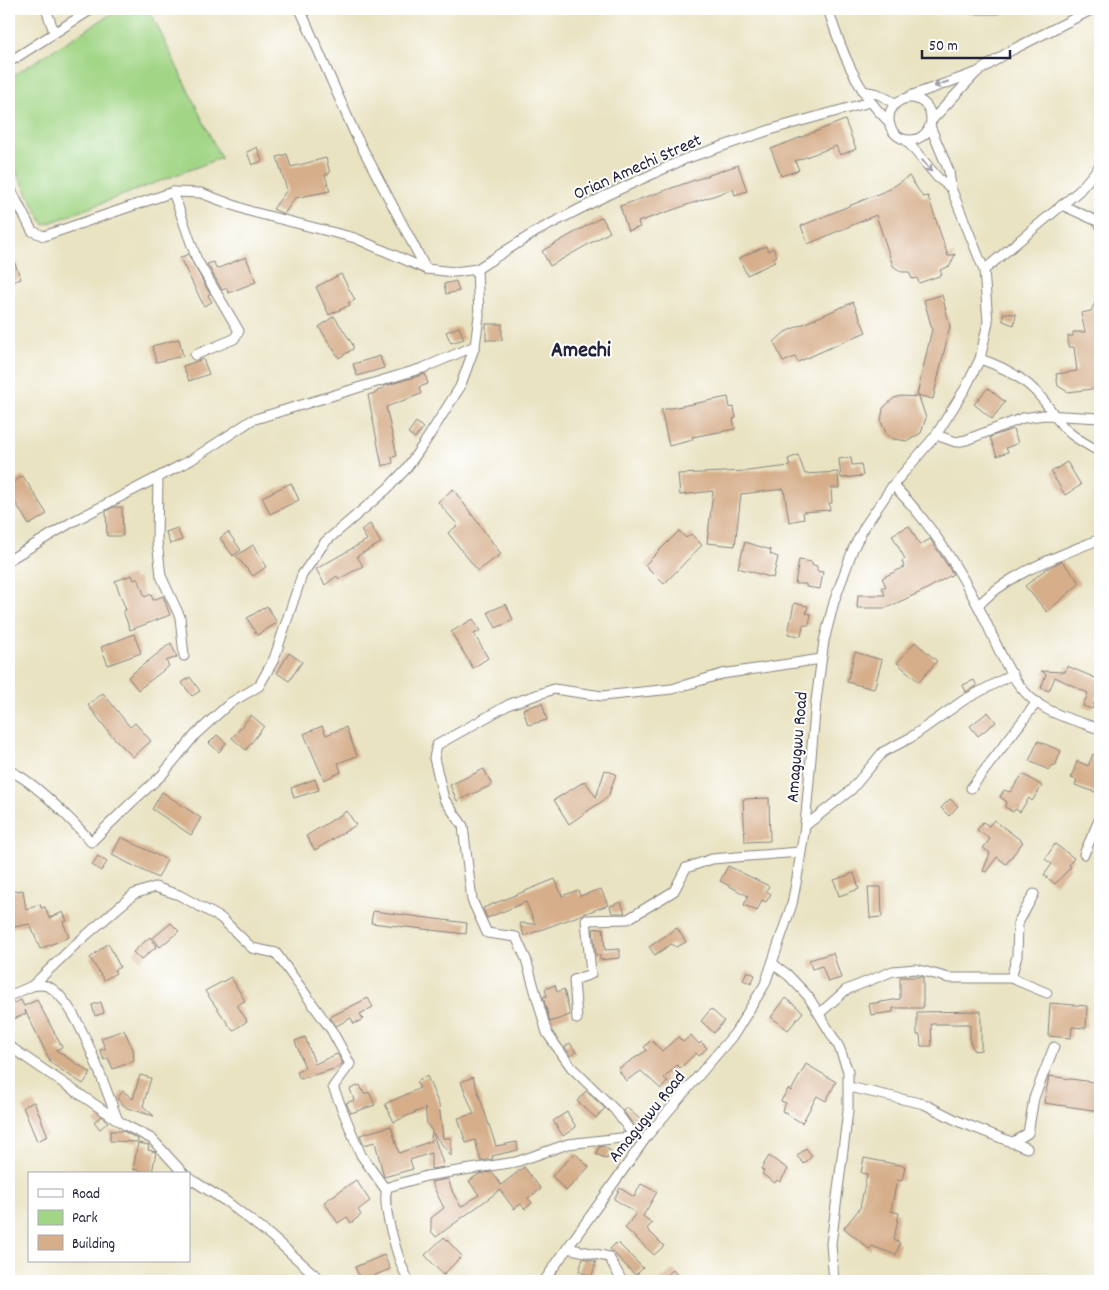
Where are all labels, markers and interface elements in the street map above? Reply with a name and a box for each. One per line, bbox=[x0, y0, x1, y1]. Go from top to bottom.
scale bar bbox=[922, 28, 1009, 60]
text: 50 m bbox=[929, 36, 958, 58]
one-way arrow bbox=[934, 80, 950, 89]
street label: Orian Amechi Street bbox=[570, 129, 706, 208]
one-way arrow bbox=[921, 159, 933, 172]
district label: Amechi bbox=[551, 336, 611, 367]
street label: Amagugwu Road bbox=[781, 691, 816, 804]
street label: Amagugwu Road bbox=[603, 1066, 693, 1169]
legend bbox=[28, 1172, 190, 1262]
text: Road bbox=[72, 1184, 100, 1206]
text: Park bbox=[72, 1208, 98, 1230]
text: Building bbox=[72, 1234, 115, 1256]

